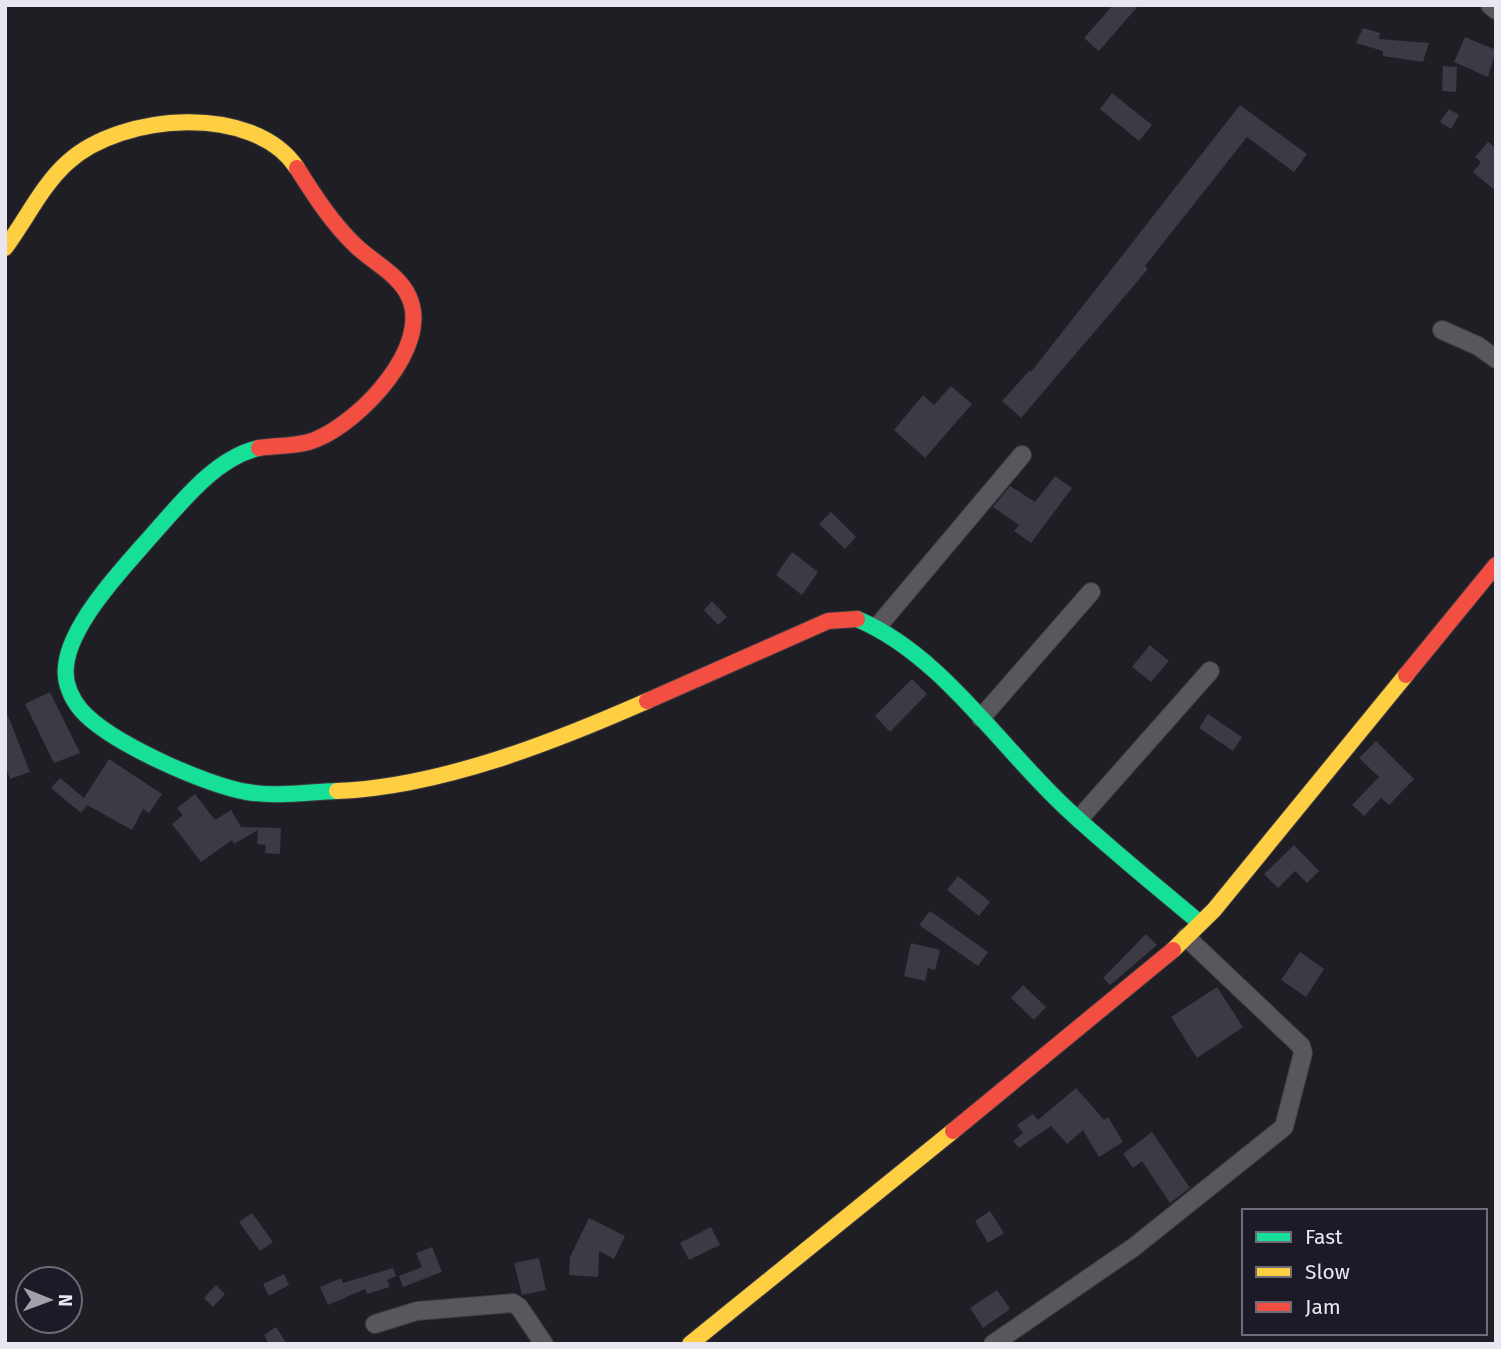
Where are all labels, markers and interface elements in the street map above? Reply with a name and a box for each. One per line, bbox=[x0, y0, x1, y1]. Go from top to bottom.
legend bbox=[1242, 1209, 1487, 1335]
text: Fast bbox=[1305, 1224, 1343, 1250]
text: Slow bbox=[1305, 1259, 1350, 1285]
north arrow bbox=[14, 1265, 84, 1335]
text: N bbox=[54, 1294, 77, 1307]
text: Jam bbox=[1305, 1294, 1341, 1320]

